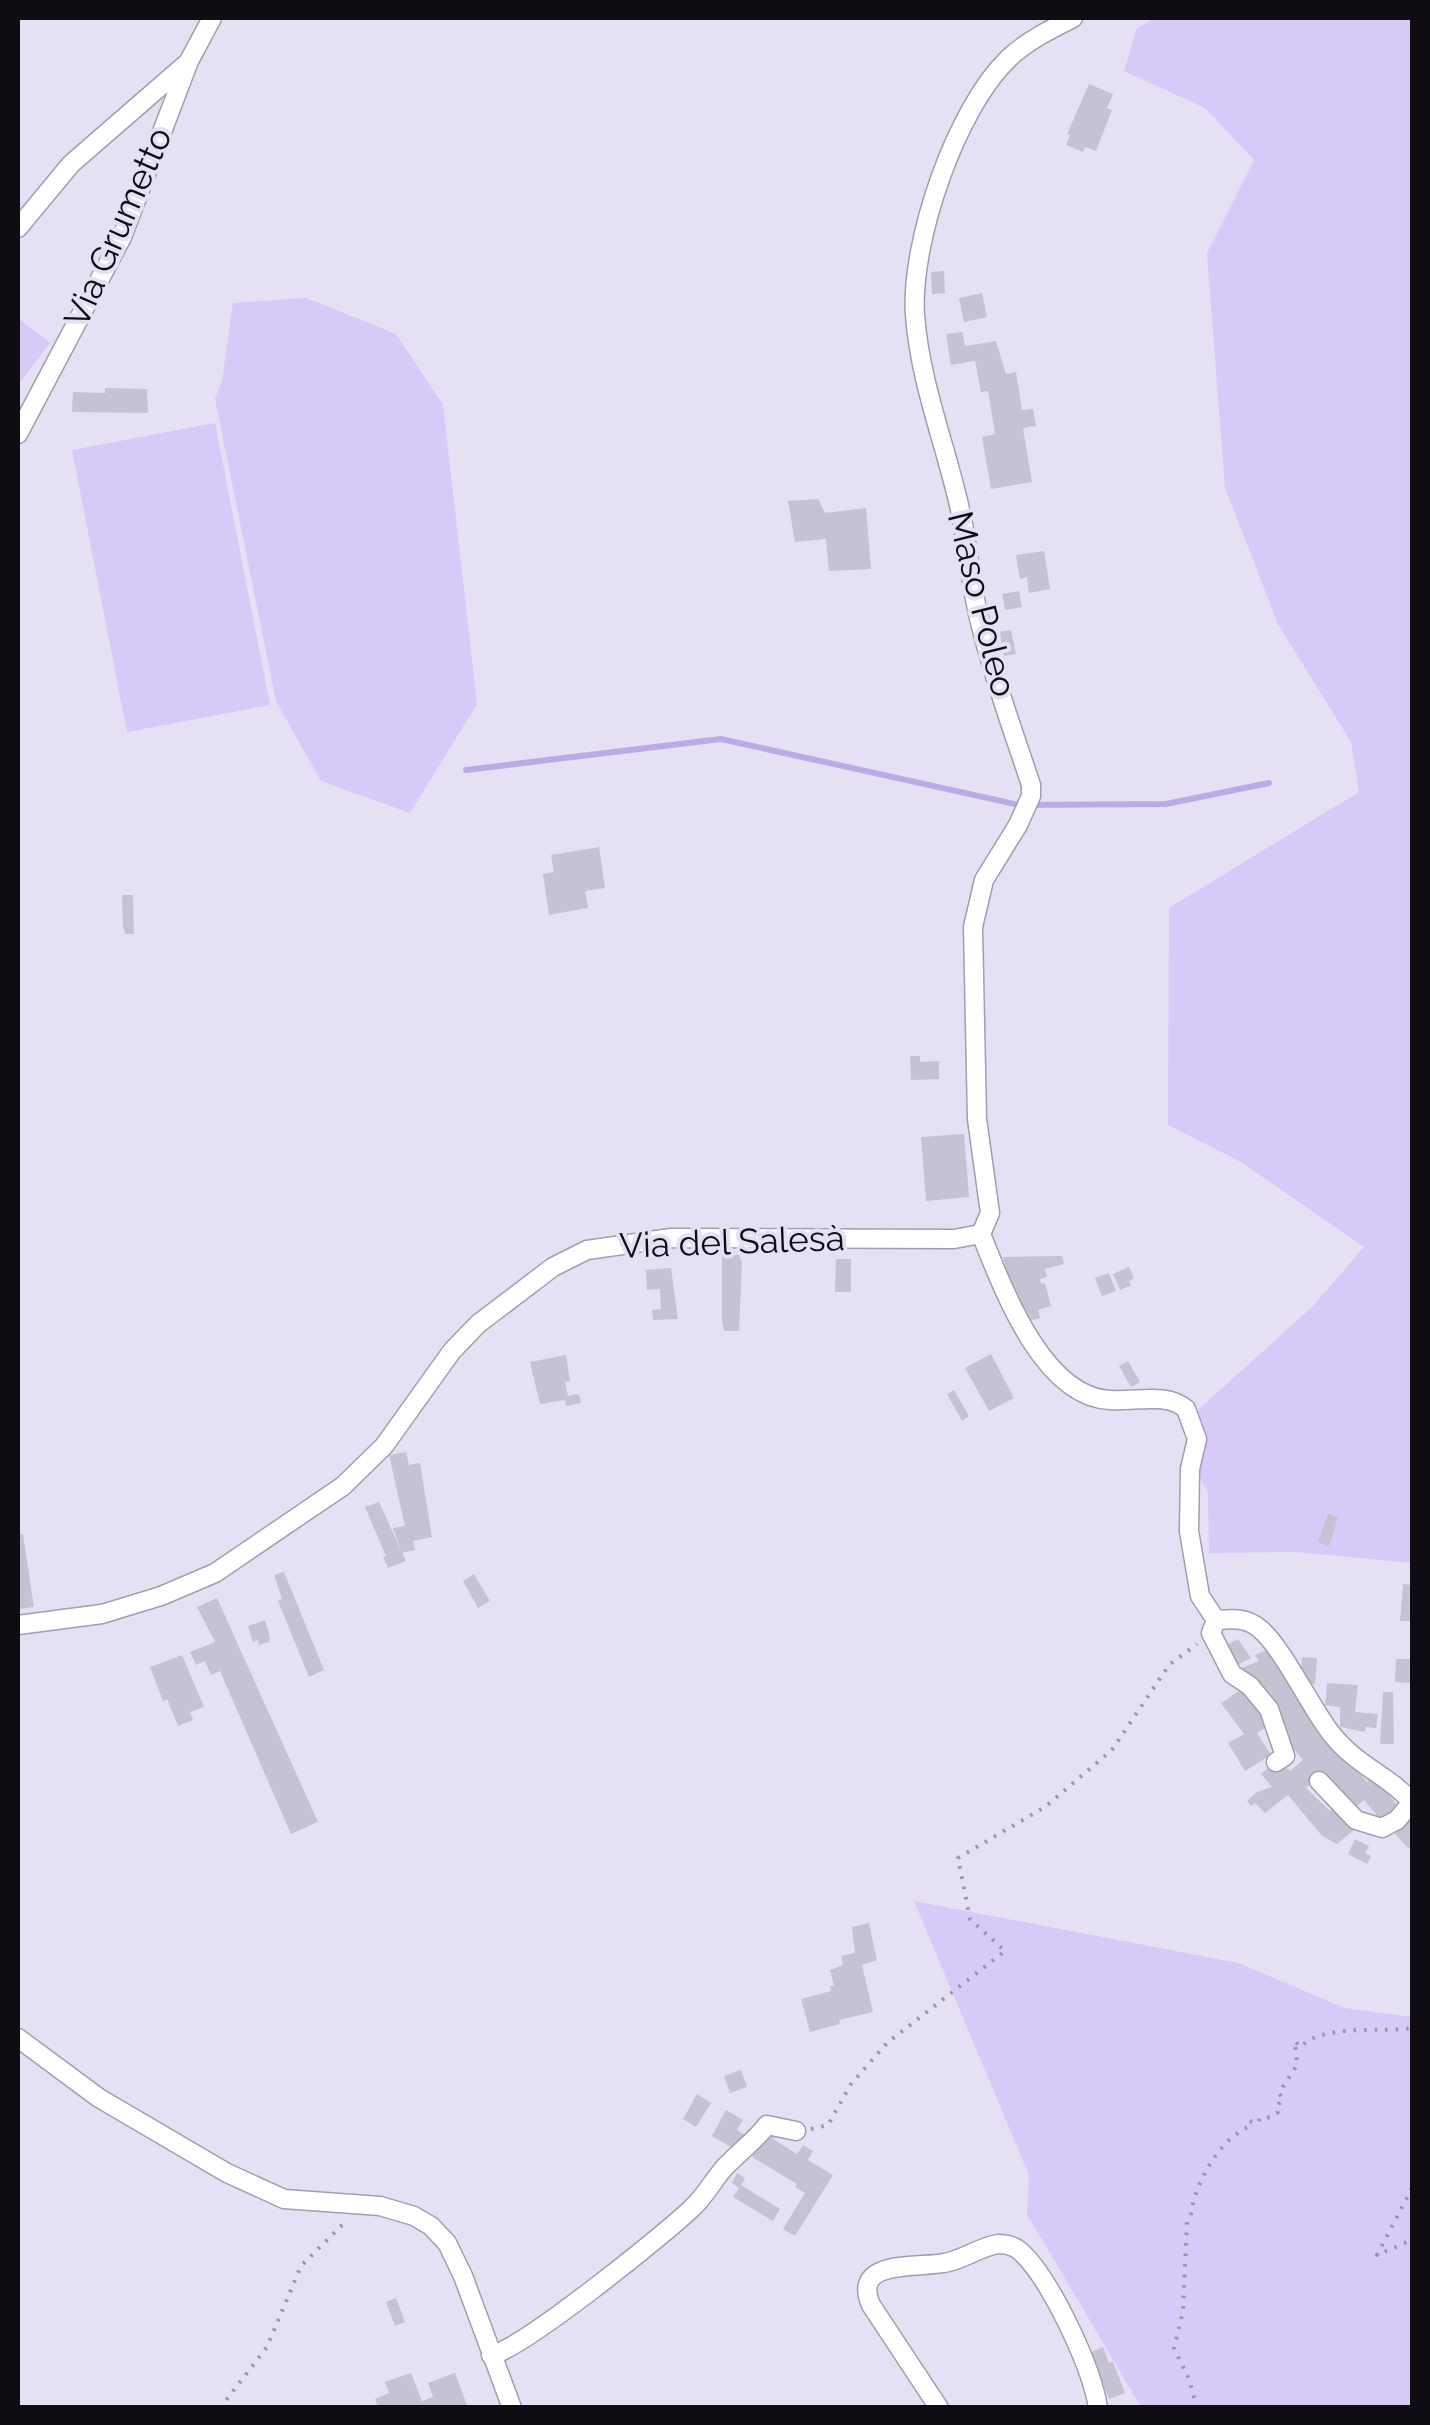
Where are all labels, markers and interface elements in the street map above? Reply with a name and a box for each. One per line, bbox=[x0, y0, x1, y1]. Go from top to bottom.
street label: Via Grumetto bbox=[55, 121, 180, 333]
street label: Maso Poleo bbox=[940, 507, 1025, 701]
street label: Via del Salesà bbox=[619, 1217, 845, 1266]

